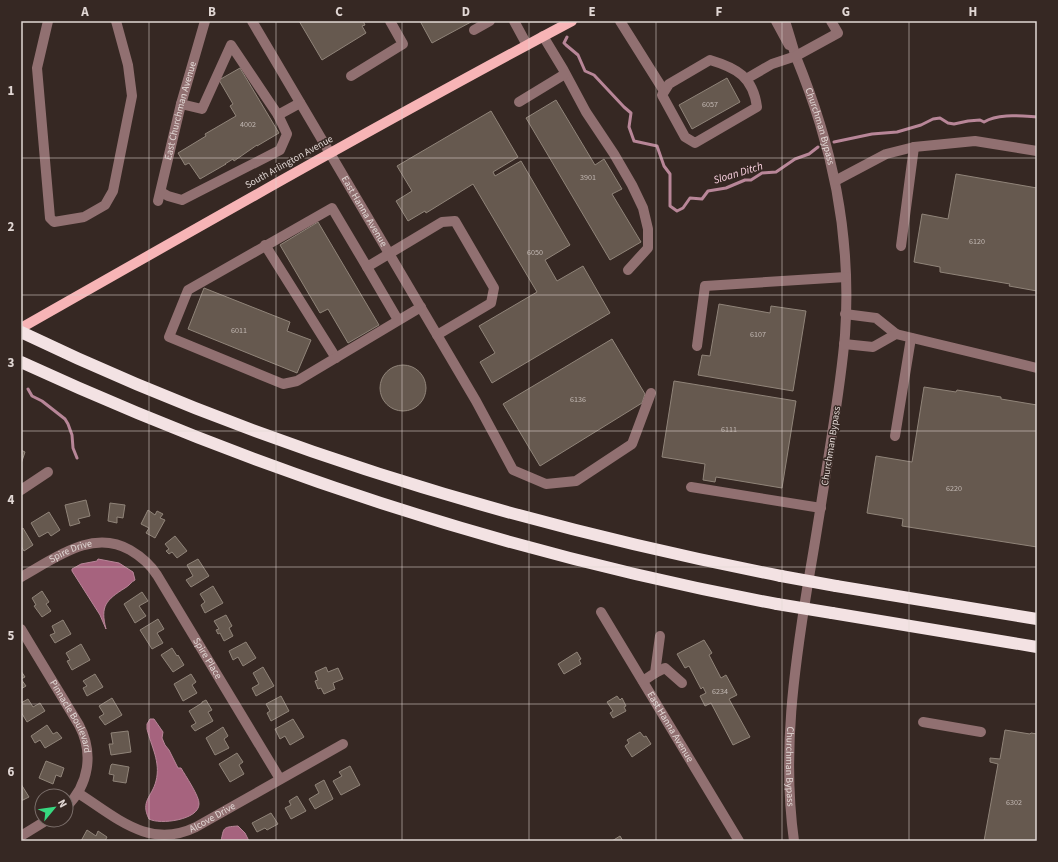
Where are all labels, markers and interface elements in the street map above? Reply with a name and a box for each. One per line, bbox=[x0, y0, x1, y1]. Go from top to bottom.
text: A bbox=[80, 3, 89, 21]
text: B bbox=[208, 3, 216, 21]
text: C bbox=[335, 3, 343, 21]
text: D bbox=[462, 3, 470, 21]
text: E bbox=[588, 3, 596, 21]
text: F bbox=[716, 3, 723, 21]
text: G bbox=[842, 3, 850, 21]
text: H bbox=[969, 3, 977, 21]
street label: East Churchman Avenue bbox=[161, 60, 200, 161]
text: 1 bbox=[8, 82, 15, 100]
street label: Churchman Bypass bbox=[801, 86, 838, 166]
house number: 6057 bbox=[702, 99, 718, 110]
house number: 4002 bbox=[240, 119, 256, 130]
street label: South Arlington Avenue bbox=[243, 132, 335, 192]
water label: Sloan Ditch bbox=[711, 158, 765, 188]
house number: 3901 bbox=[580, 172, 596, 183]
street label: East Hanna Avenue bbox=[338, 173, 391, 250]
text: 2 bbox=[8, 218, 15, 236]
house number: 6120 bbox=[969, 236, 985, 247]
house number: 6050 bbox=[527, 247, 543, 258]
house number: 6011 bbox=[231, 325, 247, 336]
house number: 6107 bbox=[750, 329, 766, 340]
text: 3 bbox=[8, 354, 15, 372]
house number: 6136 bbox=[570, 394, 586, 405]
street label: Churchman Bypass bbox=[818, 405, 844, 487]
house number: 6111 bbox=[721, 424, 737, 435]
house number: 6220 bbox=[946, 483, 962, 494]
text: 4 bbox=[8, 491, 15, 509]
street label: Spire Drive bbox=[46, 536, 93, 566]
text: 5 bbox=[8, 627, 15, 645]
street label: Spire Place bbox=[189, 635, 225, 682]
street label: Pinnacle Boulevard bbox=[46, 677, 94, 754]
house number: 6234 bbox=[712, 686, 728, 697]
street label: East Hanna Avenue bbox=[643, 689, 697, 765]
street label: Churchman Bypass bbox=[782, 726, 797, 807]
text: 6 bbox=[8, 763, 15, 781]
north arrow bbox=[34, 788, 74, 828]
text: N bbox=[54, 797, 71, 810]
house number: 6302 bbox=[1006, 797, 1022, 808]
street label: Alcove Drive bbox=[187, 799, 238, 836]

